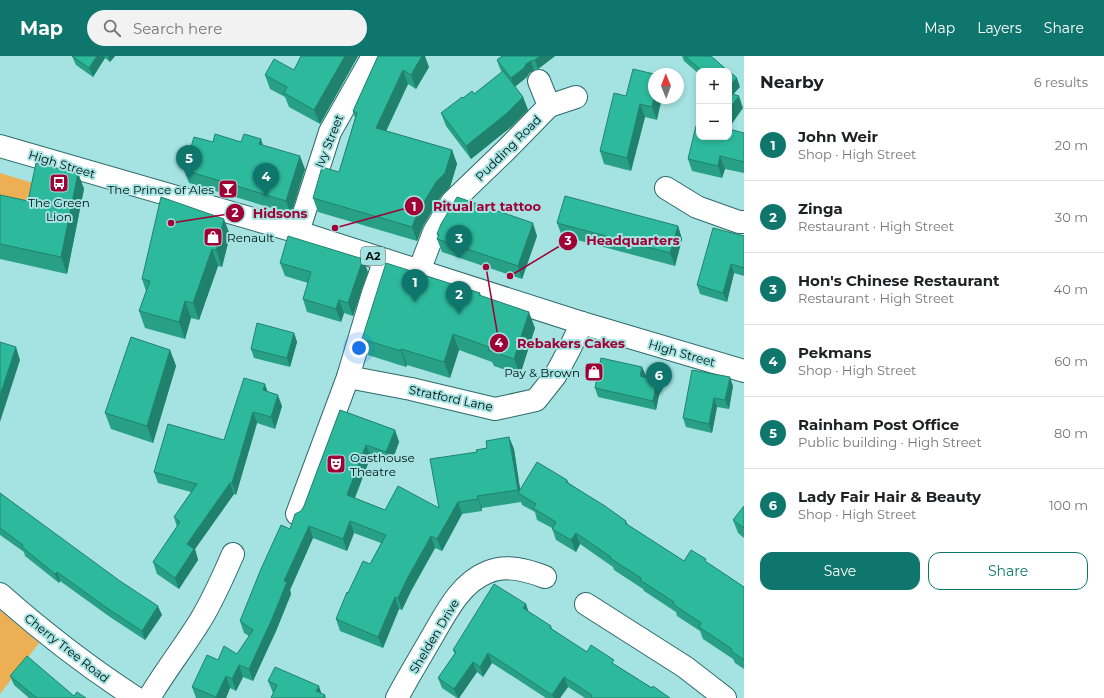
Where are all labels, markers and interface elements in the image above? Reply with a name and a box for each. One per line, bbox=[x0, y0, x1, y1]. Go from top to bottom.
search box bbox=[87, 10, 367, 46]
text: Map bbox=[20, 17, 63, 40]
icon: search bbox=[101, 17, 123, 39]
text: Search here bbox=[133, 19, 222, 38]
text: Map bbox=[924, 19, 955, 37]
text: Layers bbox=[977, 19, 1022, 37]
text: Share bbox=[1044, 19, 1084, 37]
north arrow bbox=[648, 68, 684, 104]
map controls bbox=[696, 68, 732, 140]
button: + bbox=[696, 68, 732, 104]
text: Nearby bbox=[760, 72, 824, 92]
text: 6 results bbox=[1034, 74, 1088, 90]
button: − bbox=[696, 104, 732, 140]
street label: Ivy Street bbox=[312, 112, 346, 170]
street label: Pudding Road bbox=[472, 112, 544, 184]
text: John Weir bbox=[798, 127, 878, 146]
text: 1 bbox=[770, 137, 776, 153]
text: 20 m bbox=[1055, 137, 1088, 153]
pin: 5 bbox=[176, 145, 202, 178]
text: Shop · High Street bbox=[798, 146, 916, 162]
street label: High Street bbox=[27, 147, 97, 181]
pin: 4 bbox=[253, 163, 279, 196]
bus stop icon: The Green Lion bbox=[48, 172, 70, 194]
bar icon: The Prince of Ales bbox=[217, 178, 239, 200]
place label: The Prince of Ales bbox=[107, 182, 214, 197]
callout: Ritual art tattoo bbox=[404, 194, 549, 219]
place label: The Green Lion bbox=[28, 195, 90, 224]
text: Ritual art tattoo bbox=[433, 198, 542, 214]
text: 1 bbox=[412, 199, 416, 214]
text: Zinga bbox=[798, 199, 843, 218]
callout: Hidsons bbox=[225, 201, 315, 226]
text: 2 bbox=[231, 205, 239, 220]
text: Hidsons bbox=[253, 205, 307, 221]
text: 2 bbox=[769, 209, 777, 225]
text: 30 m bbox=[1055, 209, 1088, 225]
text: Restaurant · High Street bbox=[798, 218, 954, 234]
pin: 3 bbox=[446, 225, 472, 258]
shop icon: Renault bbox=[202, 226, 224, 248]
callout: Headquarters bbox=[558, 228, 688, 253]
place label: Renault bbox=[227, 230, 274, 245]
text: Headquarters bbox=[586, 232, 680, 248]
text: 3 bbox=[563, 233, 572, 248]
road number: A2 bbox=[361, 247, 385, 265]
pin: 1 bbox=[402, 269, 428, 302]
text: Hon's Chinese Restaurant bbox=[798, 271, 1000, 290]
pin: 2 bbox=[446, 281, 472, 314]
text: 3 bbox=[769, 281, 777, 297]
text: 40 m bbox=[1054, 281, 1088, 297]
text: Restaurant · High Street bbox=[798, 290, 954, 306]
callout: Rebakers Cakes bbox=[489, 331, 633, 356]
text: 4 bbox=[495, 335, 504, 350]
text: Rebakers Cakes bbox=[517, 335, 625, 351]
street label: High Street bbox=[647, 336, 717, 370]
your location bbox=[349, 338, 369, 358]
text: Pekmans bbox=[798, 343, 871, 362]
text: 4 bbox=[769, 353, 777, 369]
text: 60 m bbox=[1054, 353, 1088, 369]
shop icon: Pay & Brown bbox=[583, 361, 605, 383]
pin: 6 bbox=[646, 362, 672, 395]
text: Shop · High Street bbox=[798, 362, 916, 378]
place label: Pay & Brown bbox=[504, 365, 580, 380]
street label: Stratford Lane bbox=[408, 382, 494, 414]
text: Rainham Post Office bbox=[798, 415, 959, 434]
text: 5 bbox=[769, 425, 777, 441]
text: 80 m bbox=[1054, 425, 1088, 441]
text: Public building · High Street bbox=[798, 434, 982, 450]
place label: Oasthouse Theatre bbox=[350, 450, 415, 479]
theatre icon: Oasthouse Theatre bbox=[325, 453, 347, 475]
text: Lady Fair Hair & Beauty bbox=[798, 487, 981, 506]
text: 6 bbox=[769, 497, 777, 513]
text: 100 m bbox=[1049, 497, 1088, 513]
text: Shop · High Street bbox=[798, 506, 916, 522]
button: Save bbox=[760, 552, 920, 590]
button: Share bbox=[928, 552, 1088, 590]
street label: Shelden Drive bbox=[406, 596, 462, 676]
street label: Cherry Tree Road bbox=[22, 610, 112, 686]

